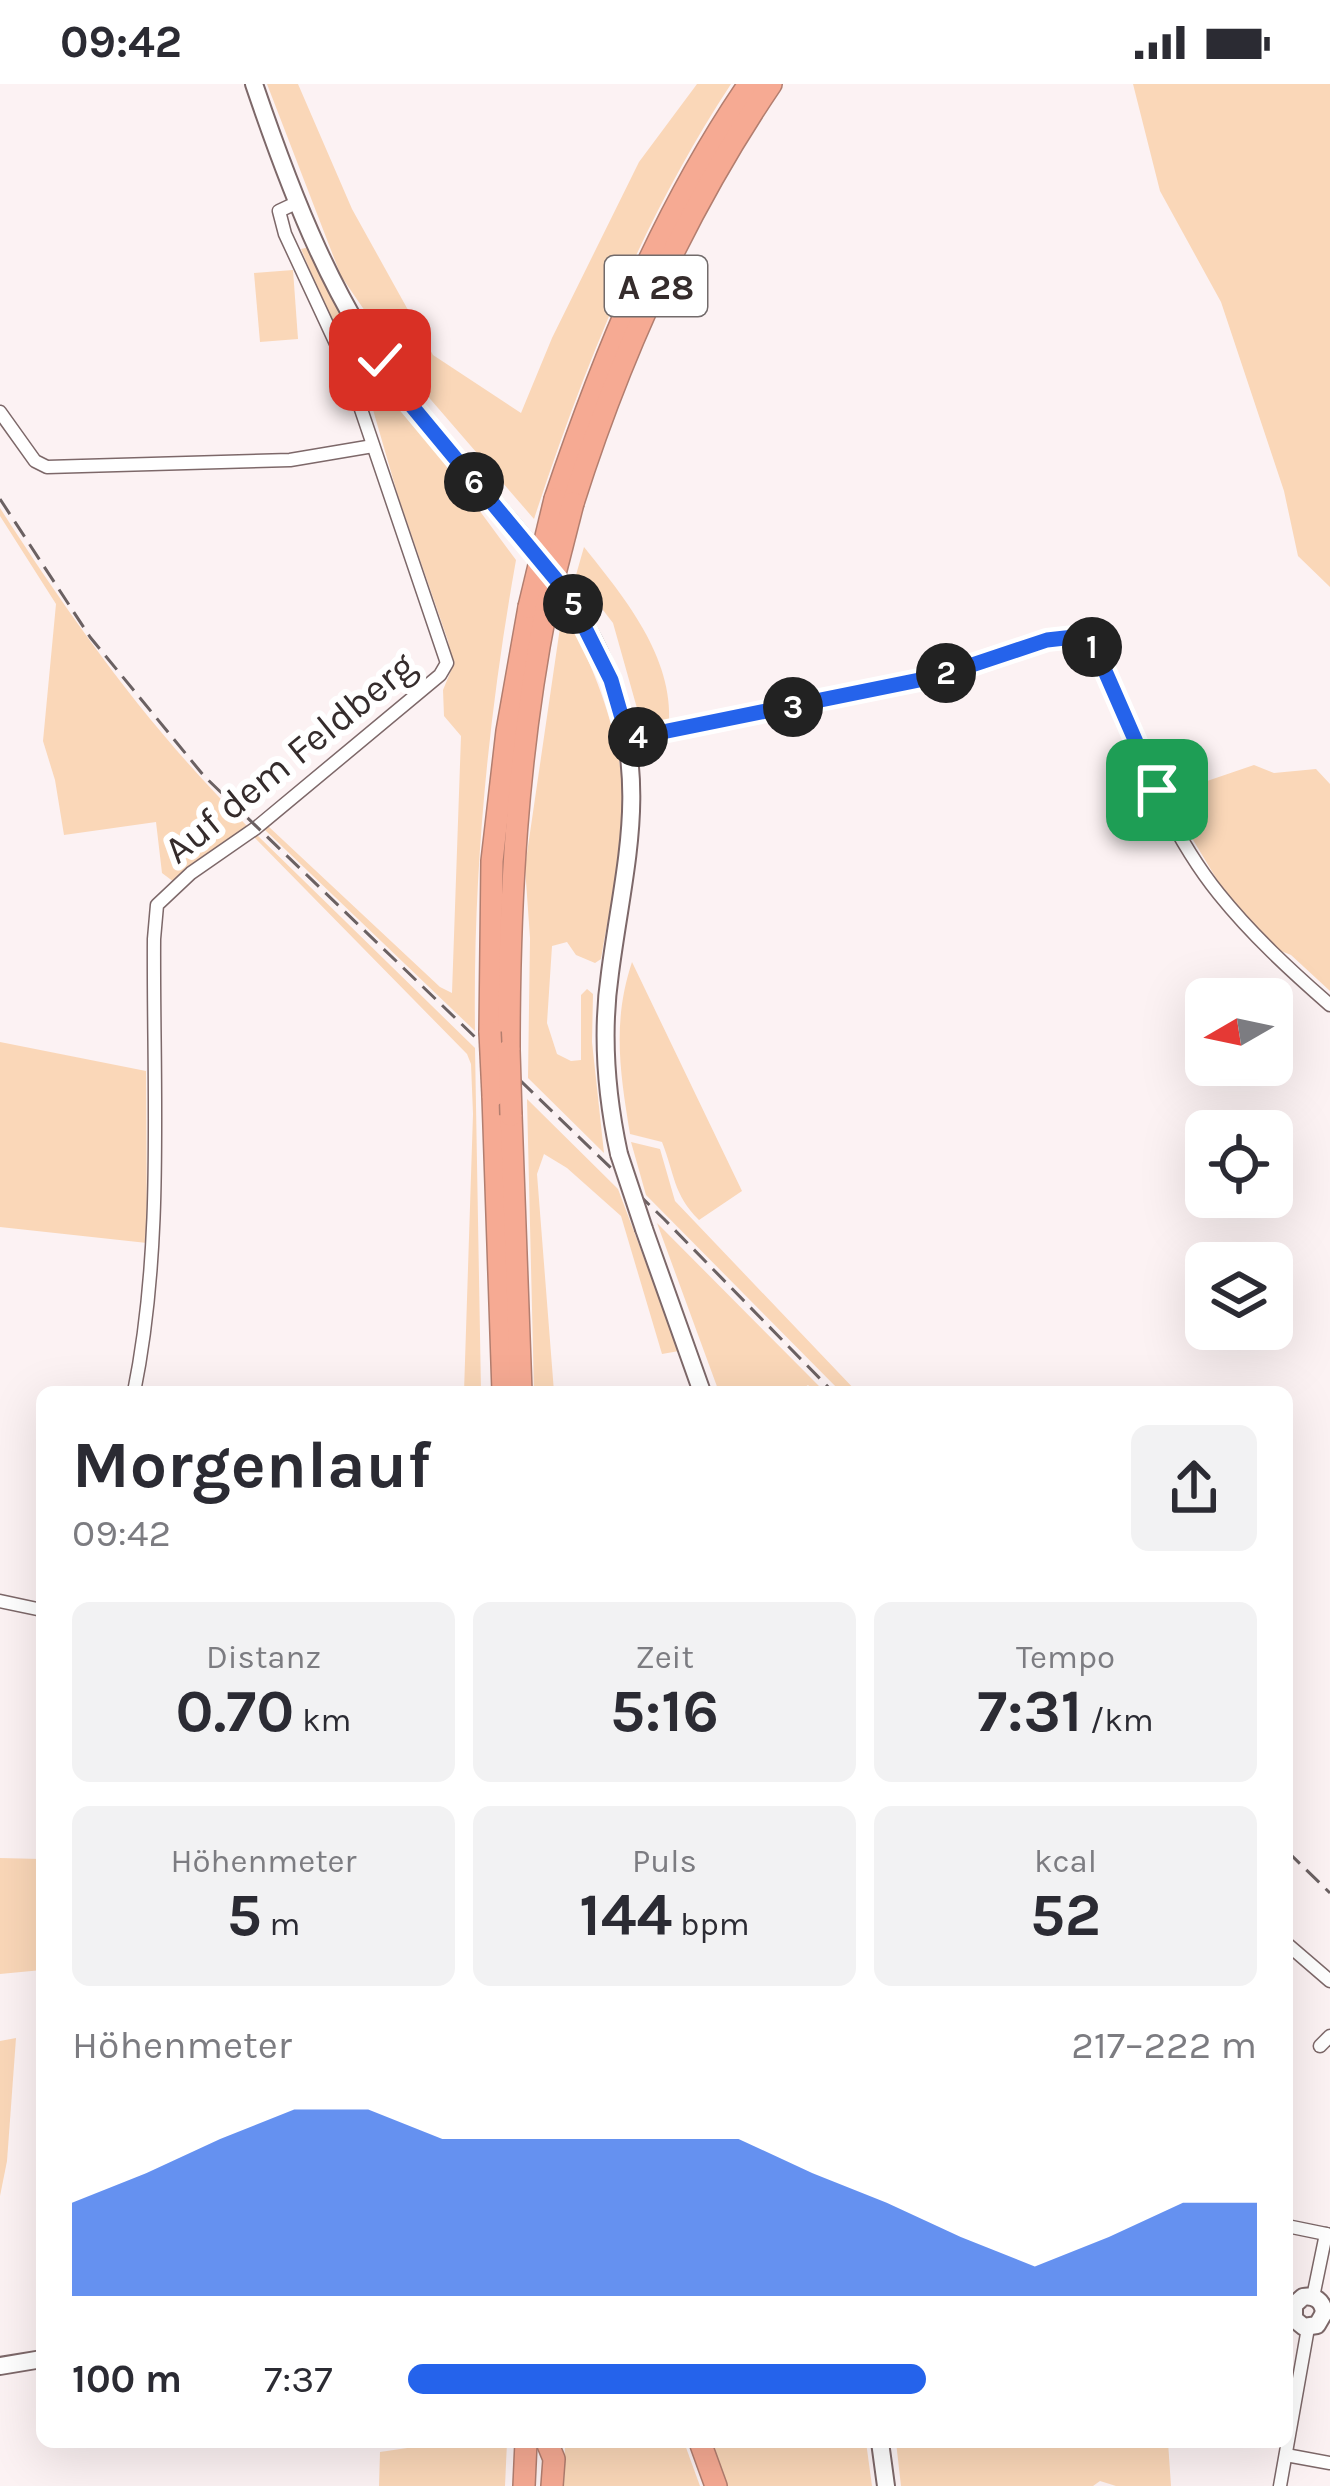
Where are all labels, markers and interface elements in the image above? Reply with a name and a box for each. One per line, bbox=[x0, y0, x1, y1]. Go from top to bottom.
text: 09:42 bbox=[60, 16, 182, 68]
road number: A 28 bbox=[605, 256, 707, 316]
pin bbox=[329, 309, 431, 411]
icon: check bbox=[347, 327, 413, 393]
pin: 6 bbox=[444, 452, 504, 512]
text: 6 bbox=[464, 463, 484, 501]
pin: 5 bbox=[543, 574, 603, 634]
text: 5 bbox=[563, 585, 583, 623]
pin: 1 bbox=[1062, 617, 1122, 677]
text: 1 bbox=[1086, 628, 1098, 666]
street label: Auf dem Feldberg bbox=[155, 643, 424, 873]
pin: 2 bbox=[916, 643, 976, 703]
text: 2 bbox=[936, 654, 956, 692]
pin: 3 bbox=[763, 677, 823, 737]
text: 3 bbox=[783, 688, 803, 726]
pin: 4 bbox=[608, 707, 668, 767]
text: 4 bbox=[628, 718, 648, 756]
pin bbox=[1106, 739, 1208, 841]
icon: arrive bbox=[1124, 757, 1190, 823]
north arrow bbox=[1185, 978, 1293, 1086]
map controls bbox=[1185, 978, 1293, 1350]
button: locate bbox=[1185, 1110, 1293, 1218]
button: layers bbox=[1185, 1242, 1293, 1350]
button: share bbox=[1131, 1425, 1257, 1551]
text: Morgenlauf bbox=[72, 1426, 431, 1504]
text: 09:42 bbox=[72, 1510, 171, 1556]
text: Distanz bbox=[206, 1638, 321, 1676]
text: Zeit bbox=[635, 1638, 694, 1676]
text: Tempo bbox=[1016, 1638, 1115, 1676]
text: 0.70 bbox=[176, 1676, 294, 1746]
text: 5:16 bbox=[610, 1676, 719, 1746]
text: 7:31 bbox=[977, 1676, 1082, 1746]
text: km bbox=[294, 1701, 351, 1739]
text: /km bbox=[1082, 1701, 1154, 1739]
text: Höhenmeter bbox=[171, 1842, 356, 1880]
text: Puls bbox=[632, 1842, 697, 1880]
text: kcal bbox=[1034, 1842, 1097, 1880]
text: 5 bbox=[227, 1880, 262, 1950]
text: 144 bbox=[579, 1880, 672, 1950]
text: 52 bbox=[1030, 1880, 1101, 1950]
text: m bbox=[262, 1905, 300, 1943]
text: bpm bbox=[672, 1905, 750, 1943]
text: Höhenmeter bbox=[72, 2022, 292, 2068]
text: 217–222 m bbox=[1071, 2022, 1257, 2068]
text: 100 m bbox=[72, 2356, 182, 2402]
text: 7:37 bbox=[264, 2356, 333, 2402]

